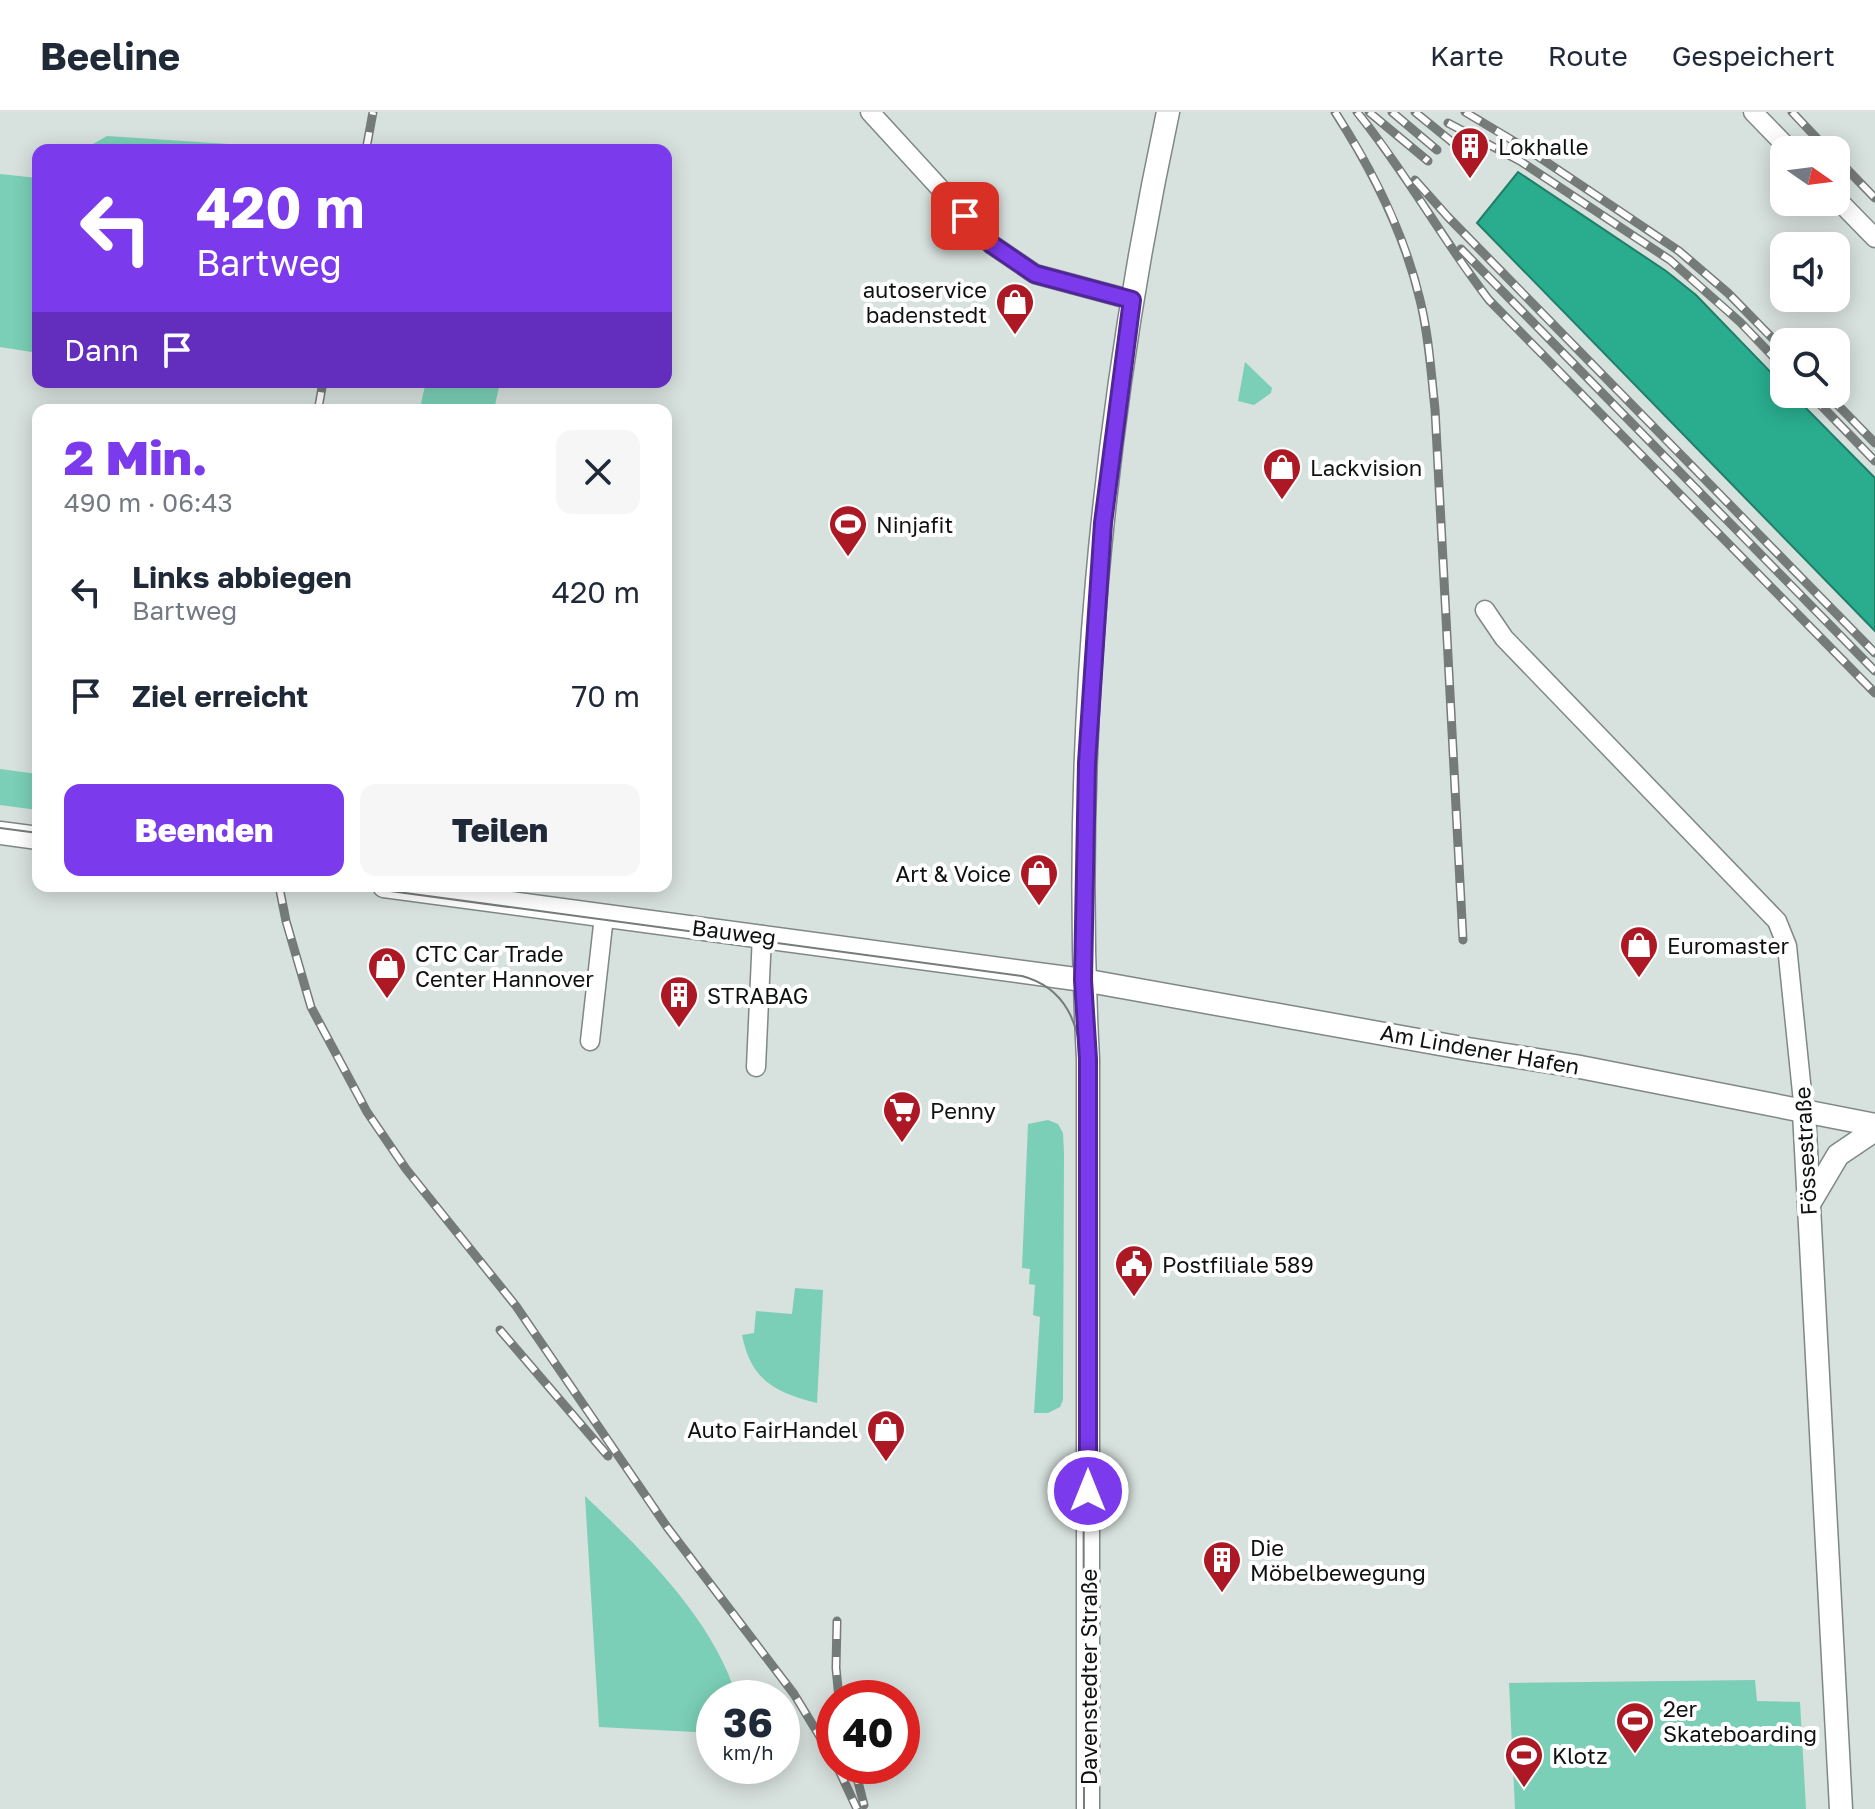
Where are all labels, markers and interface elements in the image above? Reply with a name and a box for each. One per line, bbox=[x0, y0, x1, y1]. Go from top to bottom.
text: Beeline bbox=[40, 33, 180, 78]
text: Karte bbox=[1430, 39, 1504, 72]
text: Route bbox=[1548, 39, 1628, 72]
text: Gespeichert bbox=[1672, 39, 1835, 72]
building icon: Lokhalle bbox=[1449, 125, 1491, 180]
place label: Lokhalle bbox=[1498, 133, 1589, 160]
north arrow bbox=[1770, 136, 1850, 216]
map controls bbox=[1770, 136, 1850, 408]
text: 420 m bbox=[196, 173, 365, 240]
icon: left bbox=[64, 176, 168, 280]
pin bbox=[931, 182, 999, 250]
icon: arrive bbox=[943, 194, 987, 238]
button: sound bbox=[1770, 232, 1850, 312]
text: Bartweg bbox=[196, 241, 342, 284]
place label: autoservice badenstedt bbox=[863, 276, 987, 328]
shop icon: autoservice badenstedt bbox=[994, 281, 1036, 336]
icon: arrive bbox=[155, 328, 199, 372]
button: search bbox=[1770, 328, 1850, 408]
text: Dann bbox=[64, 332, 139, 368]
text: 2 Min. bbox=[64, 428, 208, 486]
button: close bbox=[556, 430, 640, 514]
shop icon: Lackvision bbox=[1261, 446, 1303, 501]
place label: Lackvision bbox=[1310, 454, 1422, 481]
text: 490 m · 06:43 bbox=[64, 487, 233, 518]
sports icon: Ninjafit bbox=[827, 503, 869, 558]
place label: Ninjafit bbox=[876, 511, 953, 538]
text: Links abbiegen bbox=[132, 559, 352, 595]
icon: left bbox=[64, 570, 108, 614]
text: 420 m bbox=[552, 574, 640, 610]
text: Bartweg bbox=[132, 595, 237, 626]
icon: arrive bbox=[64, 674, 108, 718]
text: Ziel erreicht bbox=[132, 678, 308, 714]
text: 70 m bbox=[571, 678, 640, 714]
button: Beenden bbox=[64, 784, 344, 876]
button: Teilen bbox=[360, 784, 640, 876]
shop icon: Art & Voice bbox=[1018, 852, 1060, 907]
place label: Art & Voice bbox=[895, 860, 1011, 887]
street label: Bauweg bbox=[690, 913, 778, 951]
shop icon: Euromaster bbox=[1618, 924, 1660, 979]
place label: Euromaster bbox=[1667, 932, 1789, 959]
place label: CTC Car Trade Center Hannover bbox=[415, 940, 594, 992]
shop icon: CTC Car Trade Center Hannover bbox=[366, 945, 408, 1000]
building icon: STRABAG bbox=[658, 974, 700, 1029]
place label: STRABAG bbox=[707, 982, 808, 1009]
street label: Am Lindener Hafen bbox=[1378, 1018, 1582, 1080]
street label: Fössestraße bbox=[1788, 1086, 1822, 1216]
supermarket icon: Penny bbox=[881, 1089, 923, 1144]
place label: Penny bbox=[930, 1097, 996, 1124]
public building icon: Postfiliale 589 bbox=[1113, 1243, 1155, 1298]
place label: Postfiliale 589 bbox=[1162, 1251, 1314, 1278]
shop icon: Auto FairHandel bbox=[865, 1408, 907, 1463]
place label: Auto FairHandel bbox=[687, 1416, 858, 1443]
position arrow bbox=[1046, 1449, 1130, 1533]
place label: Die Möbelbewegung bbox=[1250, 1534, 1426, 1586]
building icon: Die Möbelbewegung bbox=[1201, 1539, 1243, 1594]
street label: Davenstedter Straße bbox=[1075, 1569, 1102, 1785]
speed limit sign: 40 bbox=[816, 1680, 920, 1784]
place label: 2er Skateboarding bbox=[1663, 1695, 1817, 1747]
text: 36 bbox=[723, 1698, 773, 1746]
sports icon: 2er Skateboarding bbox=[1614, 1700, 1656, 1755]
sports icon: Klotz bbox=[1503, 1734, 1545, 1789]
text: km/h bbox=[723, 1740, 773, 1764]
place label: Klotz bbox=[1552, 1742, 1607, 1769]

